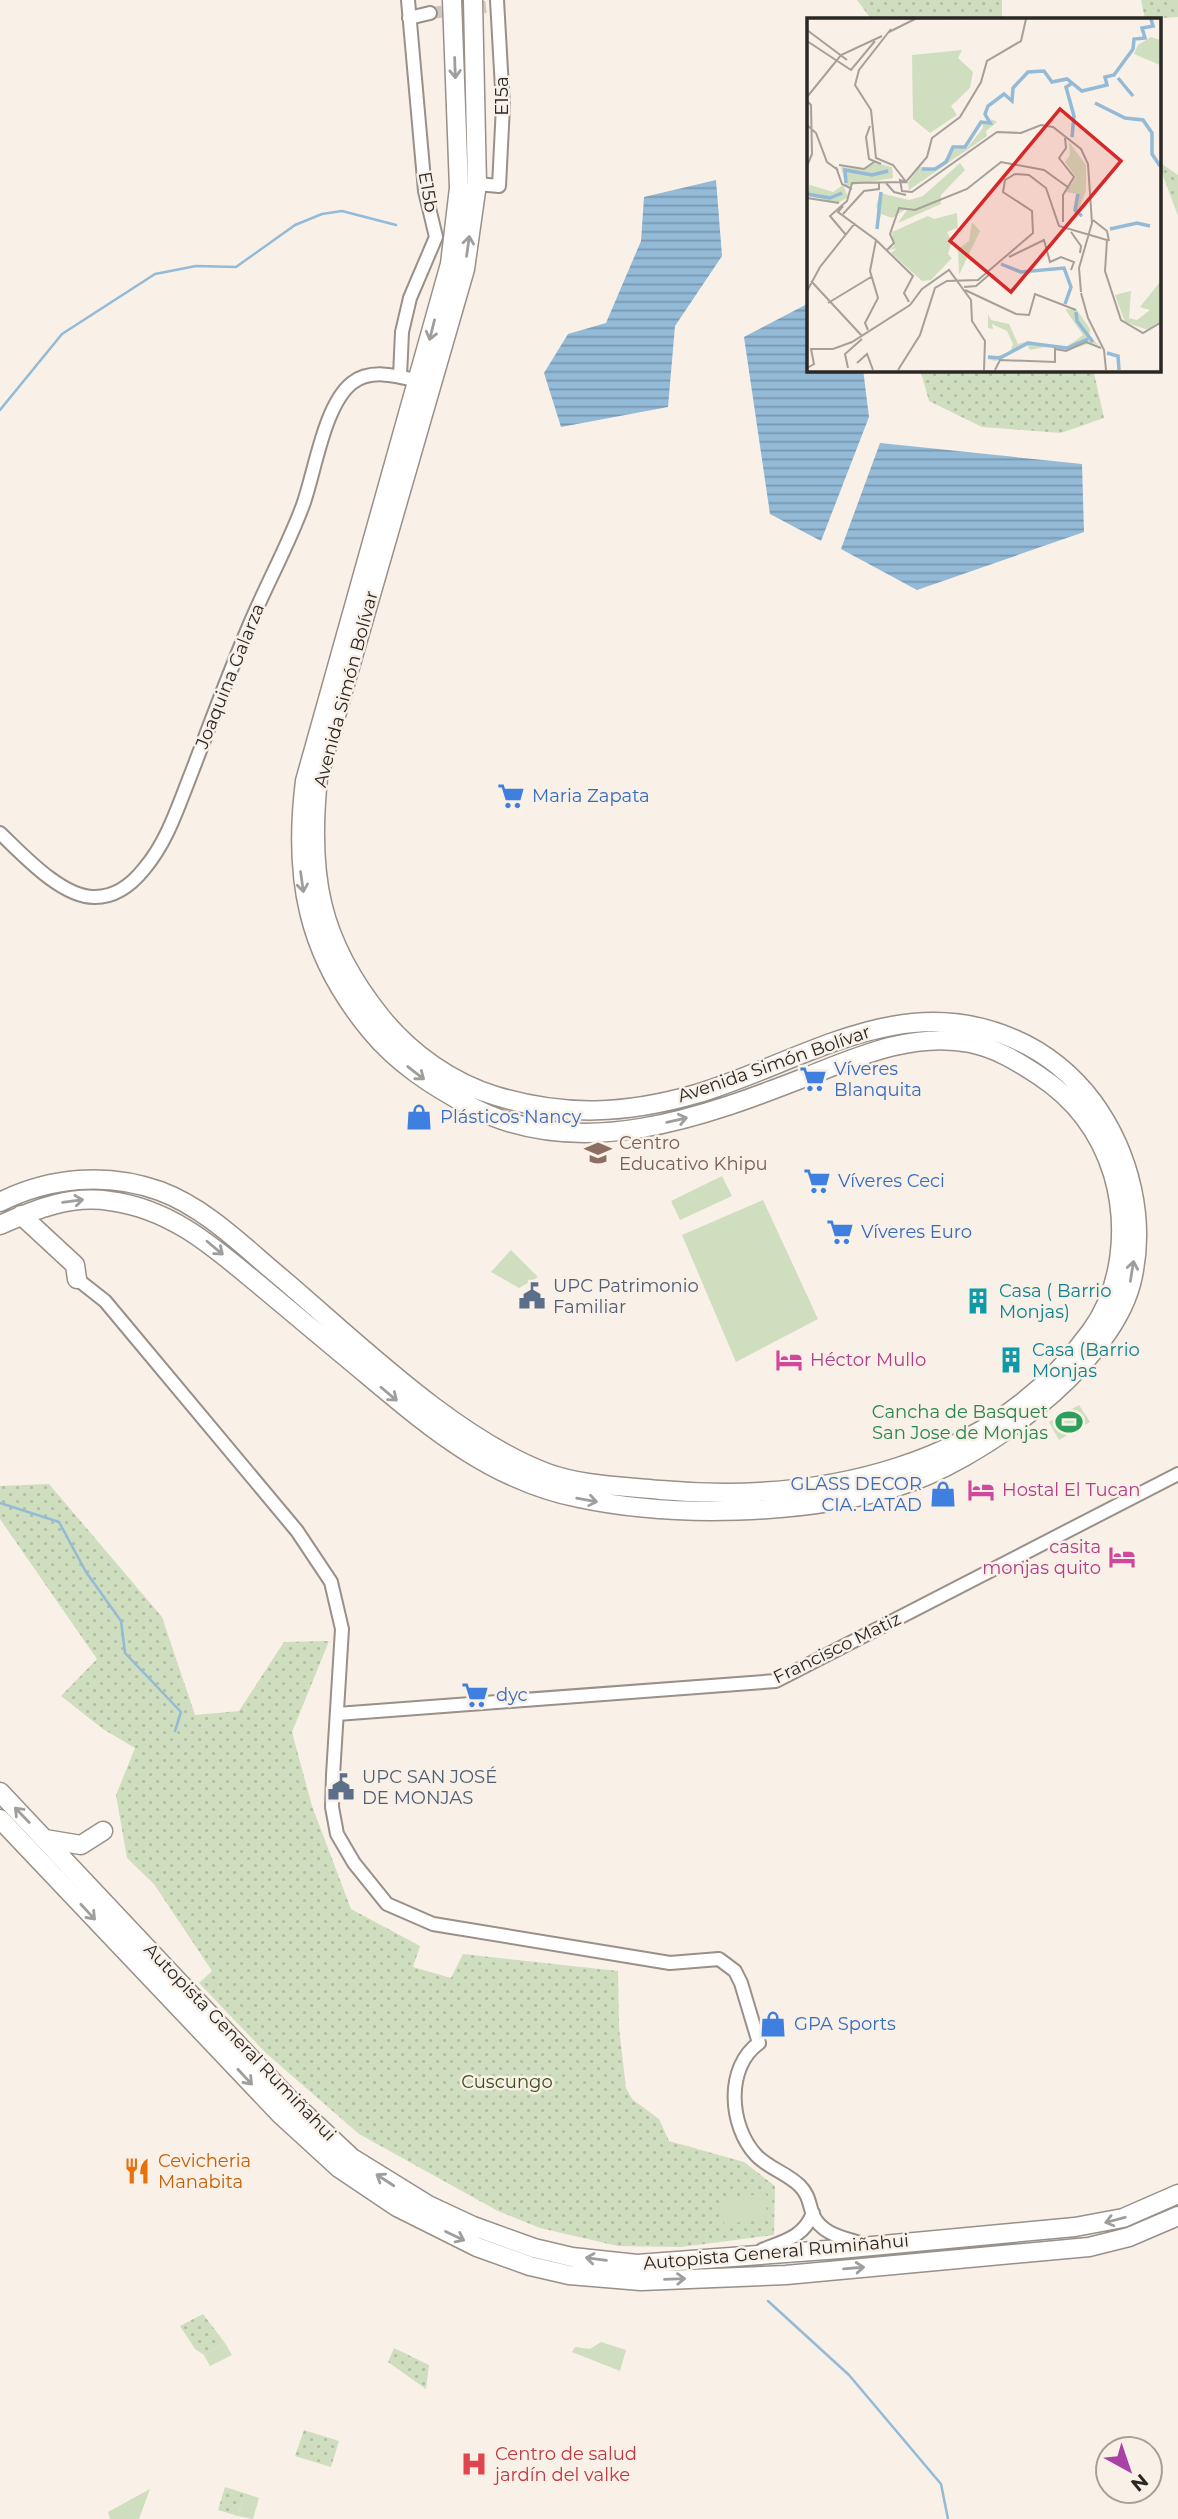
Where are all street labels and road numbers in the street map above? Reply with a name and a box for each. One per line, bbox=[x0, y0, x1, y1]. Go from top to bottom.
street label: E15a bbox=[491, 76, 513, 116]
street label: E15b bbox=[414, 170, 442, 214]
street label: Avenida Simón Bolívar bbox=[309, 588, 383, 790]
street label: Joaquina Galarza bbox=[190, 600, 269, 753]
street label: Avenida Simón Bolívar bbox=[675, 1021, 873, 1107]
street label: Francisco Matiz bbox=[770, 1608, 904, 1688]
street label: Autopista General Rumiñahui bbox=[139, 1938, 341, 2146]
street label: Autopista General Rumiñahui bbox=[642, 2229, 910, 2275]

